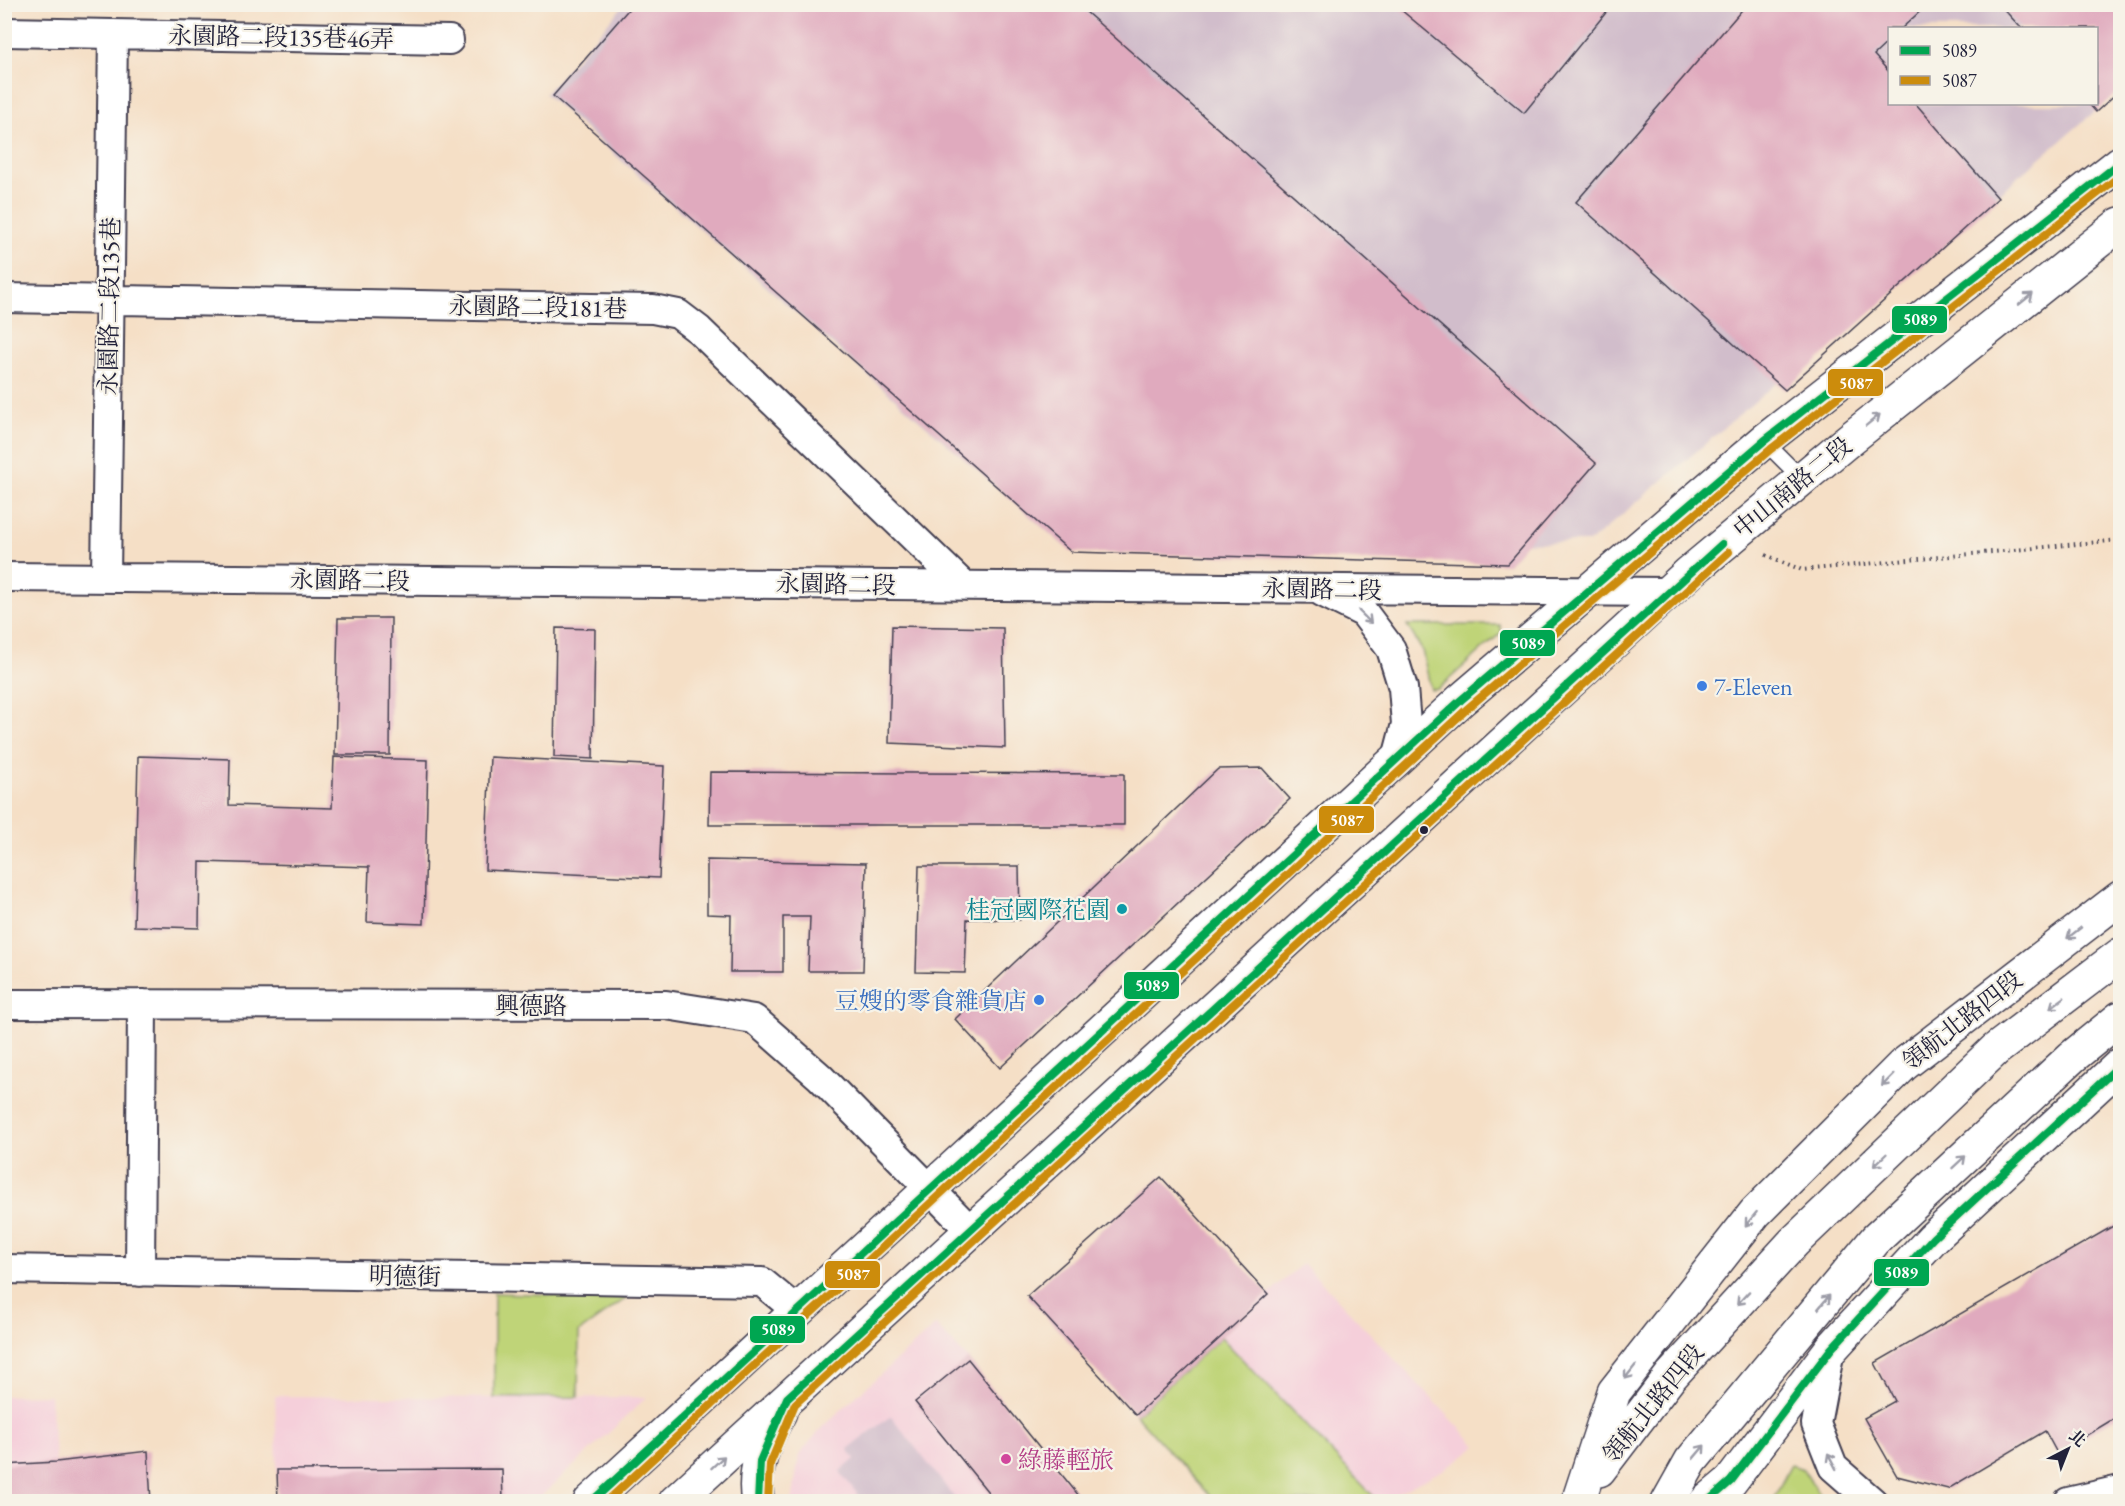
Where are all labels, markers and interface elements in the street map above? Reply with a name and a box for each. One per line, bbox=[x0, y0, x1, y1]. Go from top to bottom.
street label: 永園路二段135巷46弄 bbox=[168, 20, 394, 54]
legend bbox=[1888, 27, 2098, 105]
text: 5089 bbox=[1942, 39, 1977, 62]
text: 5087 bbox=[1942, 69, 1977, 92]
street label: 永園路二段135巷 bbox=[92, 216, 126, 396]
street label: 永園路二段181巷 bbox=[448, 290, 628, 324]
one-way arrow bbox=[2018, 292, 2034, 305]
line badge: 5089 bbox=[1891, 305, 1948, 334]
text: 5089 bbox=[1903, 309, 1937, 330]
line badge: 5087 bbox=[1827, 368, 1884, 397]
text: 5087 bbox=[1839, 373, 1873, 394]
one-way arrow bbox=[1865, 414, 1881, 427]
street label: 中山南路二段 bbox=[1726, 430, 1858, 544]
street label: 永園路二段 bbox=[290, 563, 410, 597]
street label: 永園路二段 bbox=[776, 567, 896, 601]
street label: 永園路二段 bbox=[1262, 572, 1382, 606]
one-way arrow bbox=[1358, 609, 1372, 624]
line badge: 5089 bbox=[1499, 629, 1556, 657]
text: 5089 bbox=[1511, 633, 1545, 654]
place label: 7-Eleven bbox=[1714, 671, 1793, 702]
marker: 7-Eleven bbox=[1695, 679, 1709, 693]
line badge: 5087 bbox=[1318, 805, 1375, 834]
text: 5087 bbox=[1330, 810, 1364, 831]
unlabelled marker bbox=[1418, 824, 1430, 836]
place label: 桂冠國際花園 bbox=[966, 894, 1110, 925]
marker: 桂冠國際花園 bbox=[1115, 902, 1129, 916]
one-way arrow bbox=[2066, 927, 2082, 940]
street label: 領航北路四段 bbox=[1896, 963, 2028, 1077]
line badge: 5089 bbox=[1123, 971, 1180, 1000]
text: 5089 bbox=[1135, 975, 1169, 996]
place label: 豆嫂的零食雜貨店 bbox=[835, 985, 1027, 1016]
street label: 興德路 bbox=[495, 990, 567, 1021]
marker: 豆嫂的零食雜貨店 bbox=[1032, 993, 1046, 1007]
one-way arrow bbox=[2049, 996, 2065, 1009]
one-way arrow bbox=[1880, 1073, 1895, 1088]
one-way arrow bbox=[1873, 1153, 1888, 1167]
one-way arrow bbox=[1951, 1155, 1966, 1169]
one-way arrow bbox=[1744, 1211, 1757, 1227]
line badge: 5089 bbox=[1873, 1258, 1930, 1287]
street label: 明德街 bbox=[369, 1260, 441, 1292]
line badge: 5087 bbox=[824, 1260, 881, 1289]
text: 5089 bbox=[1884, 1262, 1918, 1283]
text: 5087 bbox=[836, 1264, 870, 1285]
one-way arrow bbox=[1736, 1290, 1750, 1305]
one-way arrow bbox=[1817, 1294, 1830, 1310]
line badge: 5089 bbox=[749, 1315, 806, 1344]
text: 5089 bbox=[761, 1319, 795, 1340]
street label: 領航北路四段 bbox=[1596, 1337, 1710, 1469]
one-way arrow bbox=[1623, 1364, 1636, 1380]
north arrow bbox=[2038, 1419, 2098, 1479]
text: 北 bbox=[2065, 1425, 2091, 1451]
place label: 綠藤輕旅 bbox=[1018, 1444, 1114, 1475]
one-way arrow bbox=[1692, 1445, 1706, 1460]
marker: 綠藤輕旅 bbox=[999, 1452, 1013, 1466]
one-way arrow bbox=[1826, 1453, 1838, 1470]
one-way arrow bbox=[710, 1455, 725, 1469]

